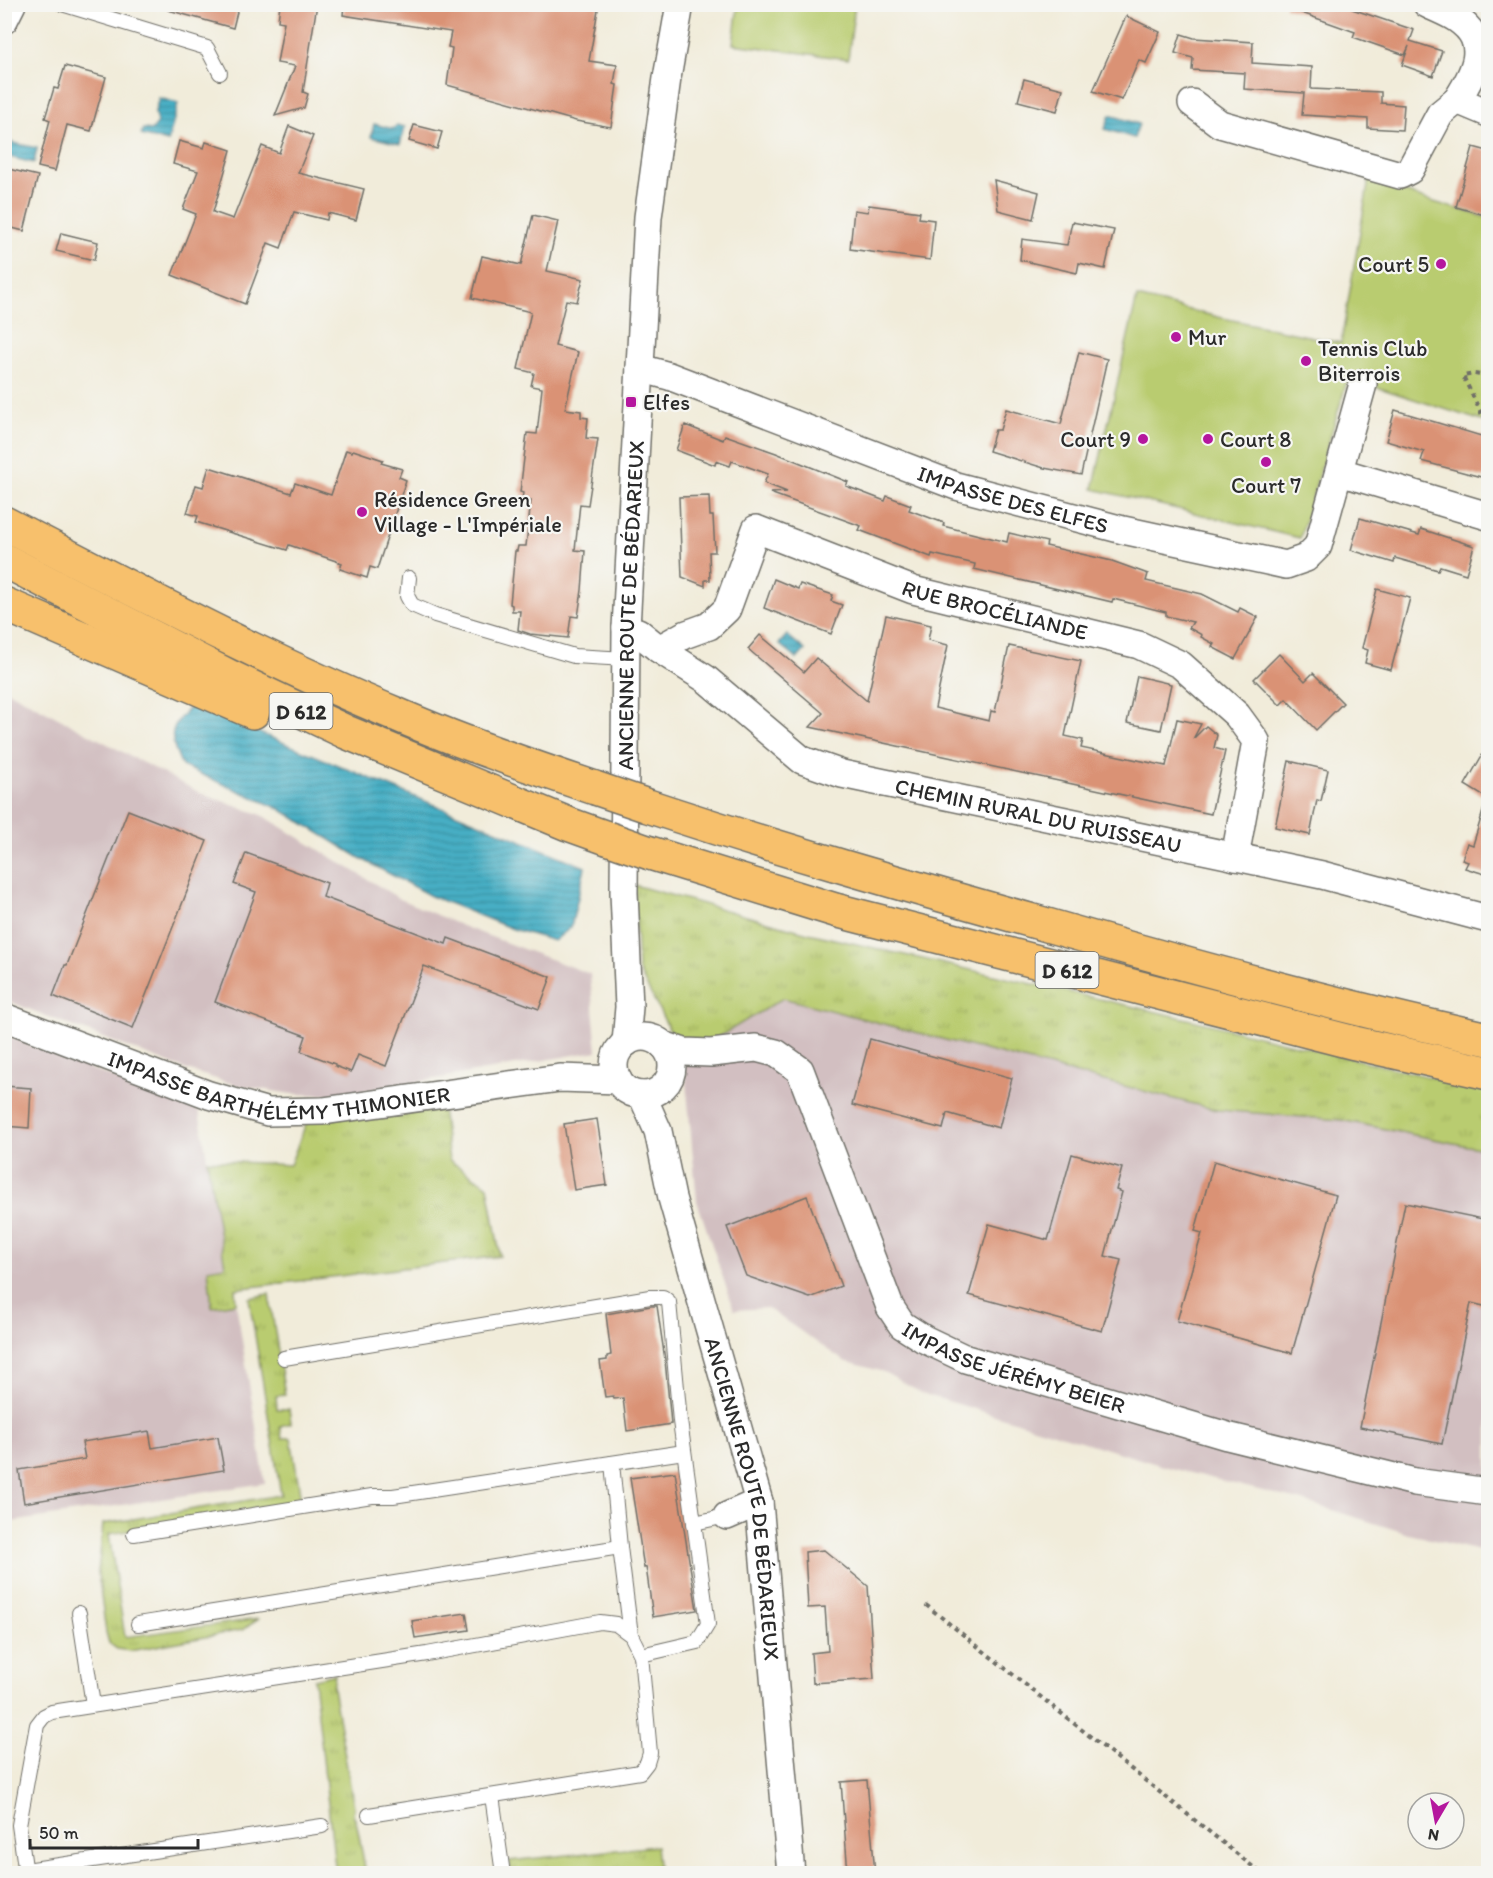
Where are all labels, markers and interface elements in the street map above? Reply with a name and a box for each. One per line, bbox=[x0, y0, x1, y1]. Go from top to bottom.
place label: Court 5 bbox=[1358, 251, 1429, 278]
marker: Court 5 bbox=[1434, 257, 1448, 271]
place label: Mur bbox=[1188, 324, 1226, 351]
marker: Mur bbox=[1169, 330, 1183, 344]
place label: Tennis Club Biterrois bbox=[1318, 335, 1427, 387]
marker: Tennis Club Biterrois bbox=[1299, 354, 1313, 368]
place label: Elfes bbox=[643, 389, 690, 416]
marker: Elfes bbox=[624, 395, 638, 409]
place label: Court 9 bbox=[1060, 426, 1131, 453]
place label: Court 8 bbox=[1220, 426, 1291, 453]
marker: Court 9 bbox=[1136, 432, 1150, 446]
marker: Court 8 bbox=[1201, 432, 1215, 446]
street label: ANCIENNE ROUTE DE BÉDARIEUX bbox=[611, 439, 650, 770]
marker: Court 7 bbox=[1259, 455, 1273, 469]
street label: IMPASSE DES ELFES bbox=[914, 459, 1111, 539]
place label: Court 7 bbox=[1231, 472, 1301, 499]
place label: Résidence Green Village - L'Impériale bbox=[374, 486, 562, 538]
marker: Résidence Green Village - L'Impériale bbox=[355, 505, 369, 519]
street label: RUE BROCÉLIANDE bbox=[898, 574, 1091, 646]
road number: D 612 bbox=[270, 693, 332, 729]
street label: CHEMIN RURAL DU RUISSEAU bbox=[893, 772, 1184, 859]
road number: D 612 bbox=[1036, 952, 1098, 988]
street label: IMPASSE BARTHÉLÉMY THIMONIER bbox=[104, 1044, 452, 1126]
street label: IMPASSE JÉRÉMY BEIER bbox=[897, 1315, 1128, 1419]
street label: ANCIENNE ROUTE DE BÉDARIEUX bbox=[699, 1334, 786, 1662]
north arrow bbox=[1406, 1791, 1466, 1851]
scale bar bbox=[30, 1812, 198, 1850]
text: 50 m bbox=[39, 1822, 79, 1844]
text: N bbox=[1427, 1825, 1440, 1846]

